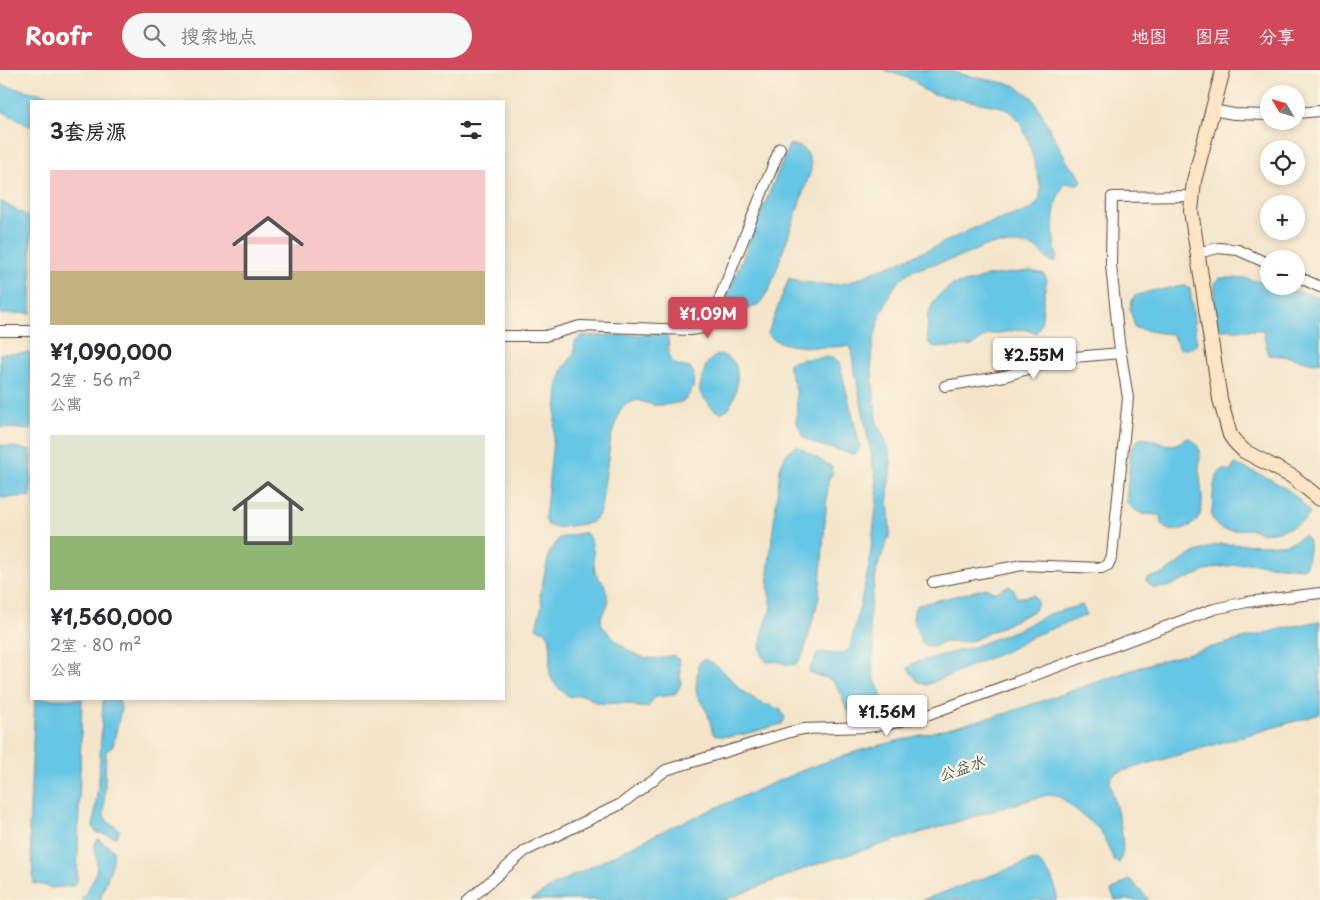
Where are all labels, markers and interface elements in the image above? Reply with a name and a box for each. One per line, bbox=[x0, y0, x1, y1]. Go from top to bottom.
search box bbox=[122, 13, 472, 58]
text: Roofr bbox=[25, 17, 92, 53]
icon: search bbox=[140, 21, 168, 49]
text: 搜索地点 bbox=[180, 21, 256, 49]
text: 地图 bbox=[1131, 22, 1167, 49]
text: 图层 bbox=[1195, 22, 1231, 49]
text: 分享 bbox=[1259, 22, 1295, 49]
north arrow bbox=[1260, 85, 1305, 130]
map controls bbox=[1260, 85, 1305, 295]
text: 3套房源 bbox=[50, 114, 127, 146]
icon: filters bbox=[457, 116, 485, 144]
button: locate bbox=[1260, 140, 1305, 185]
button: + bbox=[1260, 195, 1305, 240]
icon: home bbox=[223, 203, 313, 293]
button: − bbox=[1260, 250, 1305, 295]
pin: ¥1.09M bbox=[667, 296, 749, 339]
text: ¥1.09M bbox=[679, 301, 737, 325]
text: ¥1,090,000 bbox=[50, 335, 172, 367]
pin: ¥2.55M bbox=[993, 338, 1075, 380]
text: ¥2.55M bbox=[1004, 342, 1064, 366]
text: 2室 · 56 m² bbox=[50, 367, 141, 391]
text: 公寓 bbox=[50, 391, 82, 415]
icon: home bbox=[223, 468, 313, 558]
text: ¥1,560,000 bbox=[50, 600, 173, 632]
text: 2室 · 80 m² bbox=[50, 632, 141, 656]
text: 公寓 bbox=[50, 656, 82, 680]
pin: ¥1.56M bbox=[846, 694, 928, 737]
text: ¥1.56M bbox=[858, 699, 916, 723]
water label: 公益水 bbox=[934, 748, 989, 786]

